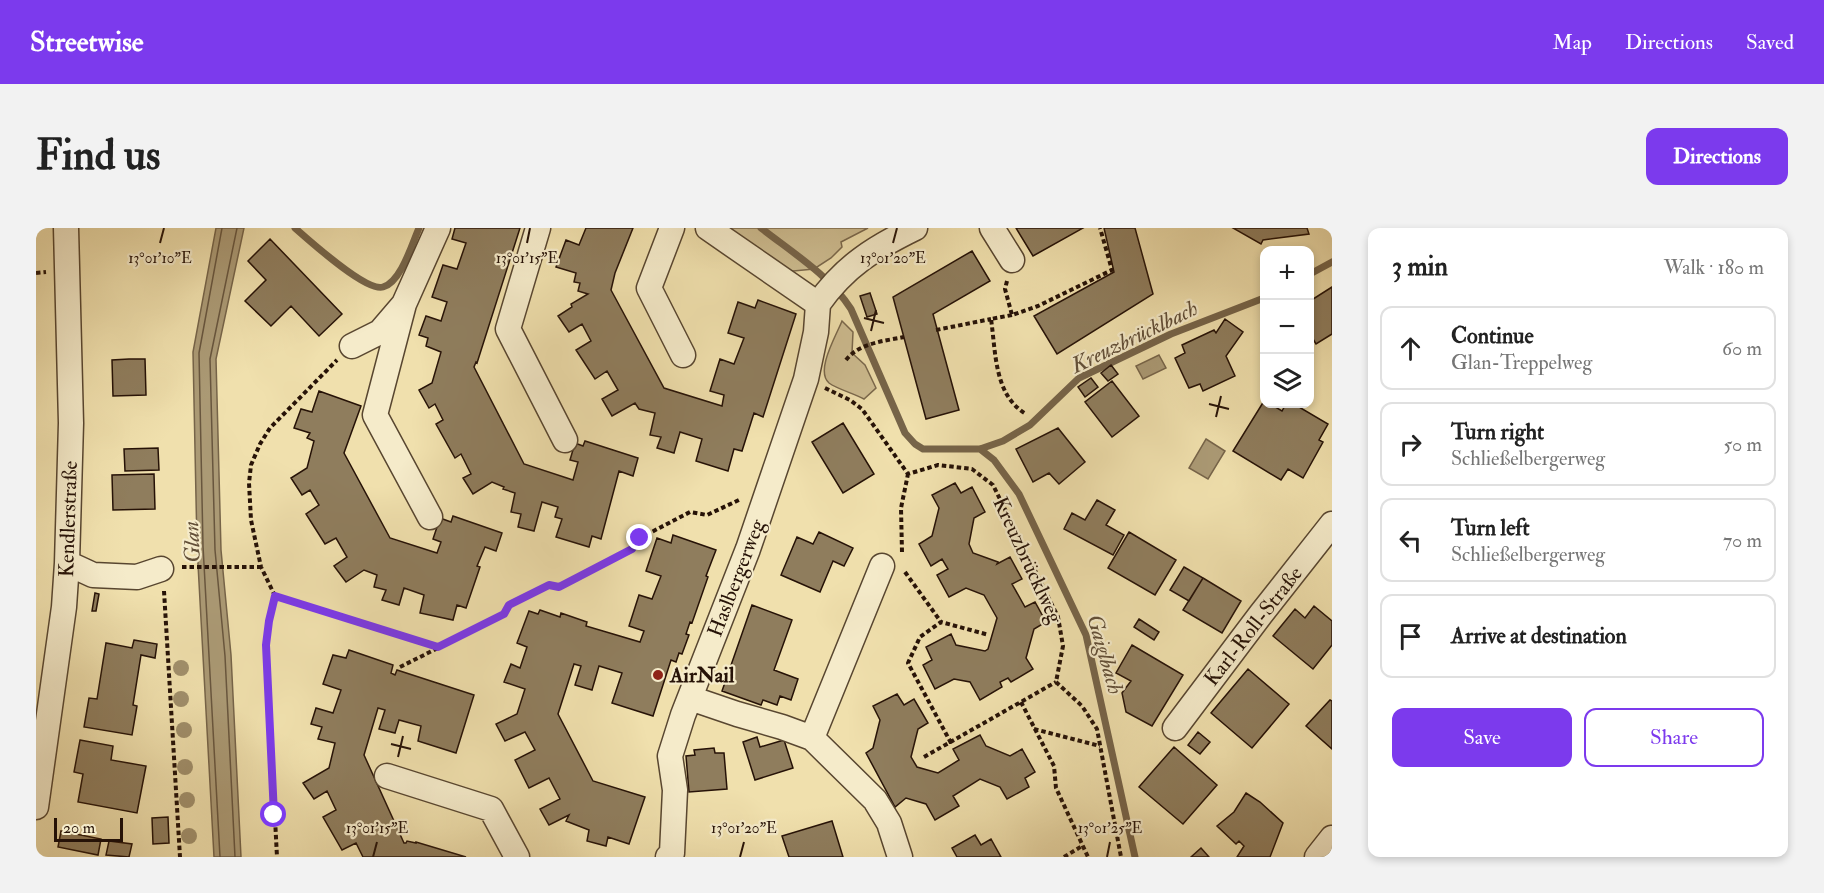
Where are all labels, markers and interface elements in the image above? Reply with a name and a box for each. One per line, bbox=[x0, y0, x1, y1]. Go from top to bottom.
text: Streetwise bbox=[30, 25, 144, 60]
text: Map bbox=[1552, 29, 1592, 56]
text: Directions bbox=[1625, 29, 1713, 56]
text: Saved bbox=[1746, 29, 1794, 56]
button: Directions bbox=[1646, 128, 1788, 185]
text: Find us bbox=[36, 130, 160, 182]
map controls bbox=[1260, 246, 1314, 408]
button: + bbox=[1260, 246, 1314, 300]
text: 13°01'10"E bbox=[128, 249, 192, 268]
text: 13°01'15"E bbox=[496, 249, 558, 268]
text: 13°01'20"E bbox=[860, 249, 926, 268]
text: 3 min bbox=[1392, 251, 1448, 283]
text: Walk · 180 m bbox=[1664, 255, 1764, 280]
water label: Kreuzbrücklbach bbox=[1065, 294, 1203, 380]
button: − bbox=[1260, 300, 1314, 354]
text: Continue bbox=[1451, 322, 1534, 350]
icon: ahead bbox=[1394, 332, 1427, 365]
text: 60 m bbox=[1722, 336, 1762, 361]
text: Glan-Treppelweg bbox=[1451, 350, 1592, 375]
button: layers bbox=[1260, 354, 1314, 408]
text: Turn right bbox=[1451, 418, 1544, 446]
icon: right bbox=[1394, 428, 1427, 461]
text: 50 m bbox=[1723, 432, 1762, 457]
text: Schließelbergerweg bbox=[1451, 446, 1605, 471]
street label: Kendlerstraße bbox=[53, 460, 84, 578]
street label: Kreuzbrücklweg bbox=[986, 492, 1069, 629]
text: Turn left bbox=[1451, 514, 1530, 542]
street label: Haslbergerweg bbox=[702, 515, 772, 641]
water label: Glan bbox=[177, 520, 207, 564]
route end bbox=[626, 524, 652, 550]
icon: left bbox=[1394, 524, 1427, 557]
text: 70 m bbox=[1723, 528, 1762, 553]
text: Schließelbergerweg bbox=[1451, 542, 1605, 567]
street label: Karl-Roll-Straße bbox=[1198, 561, 1309, 692]
water label: Gaiglbach bbox=[1080, 611, 1130, 697]
icon: arrive bbox=[1394, 620, 1427, 653]
text: Arrive at destination bbox=[1451, 622, 1627, 650]
place label: AirNail bbox=[669, 662, 735, 689]
marker: AirNail bbox=[651, 668, 665, 682]
button: Save bbox=[1392, 708, 1572, 767]
button: Share bbox=[1584, 708, 1764, 767]
route start bbox=[260, 801, 286, 827]
scale bar bbox=[54, 815, 123, 842]
text: 20 m bbox=[63, 818, 95, 838]
text: 13°01'15"E bbox=[346, 819, 408, 838]
text: 13°01'20"E bbox=[711, 819, 777, 838]
text: 13°01'25"E bbox=[1078, 819, 1143, 838]

